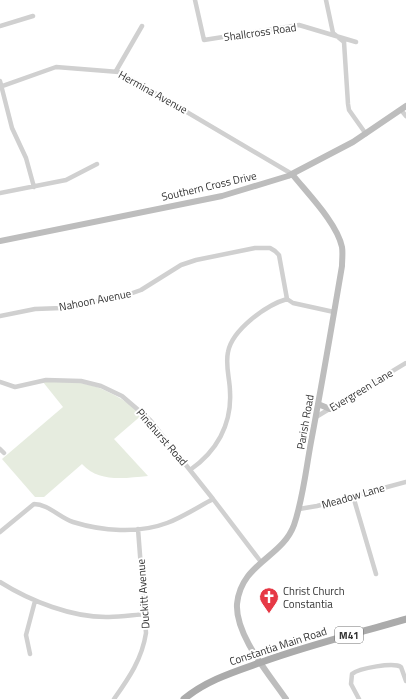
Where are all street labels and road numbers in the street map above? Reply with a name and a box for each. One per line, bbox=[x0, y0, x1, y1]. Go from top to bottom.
street label: Shallcross Road bbox=[223, 19, 298, 45]
street label: Hermina Avenue bbox=[116, 66, 191, 118]
street label: Southern Cross Drive bbox=[160, 167, 259, 205]
street label: Nahoon Avenue bbox=[58, 285, 133, 315]
street label: Evergreen Lane bbox=[326, 365, 396, 415]
street label: Parish Road bbox=[292, 393, 318, 451]
street label: Pinehurst Road bbox=[133, 405, 191, 469]
street label: Meadow Lane bbox=[320, 479, 387, 513]
street label: Duckitt Avenue bbox=[133, 558, 153, 629]
street label: Constantia Main Road bbox=[227, 623, 329, 669]
road number: M41 bbox=[335, 627, 363, 643]

